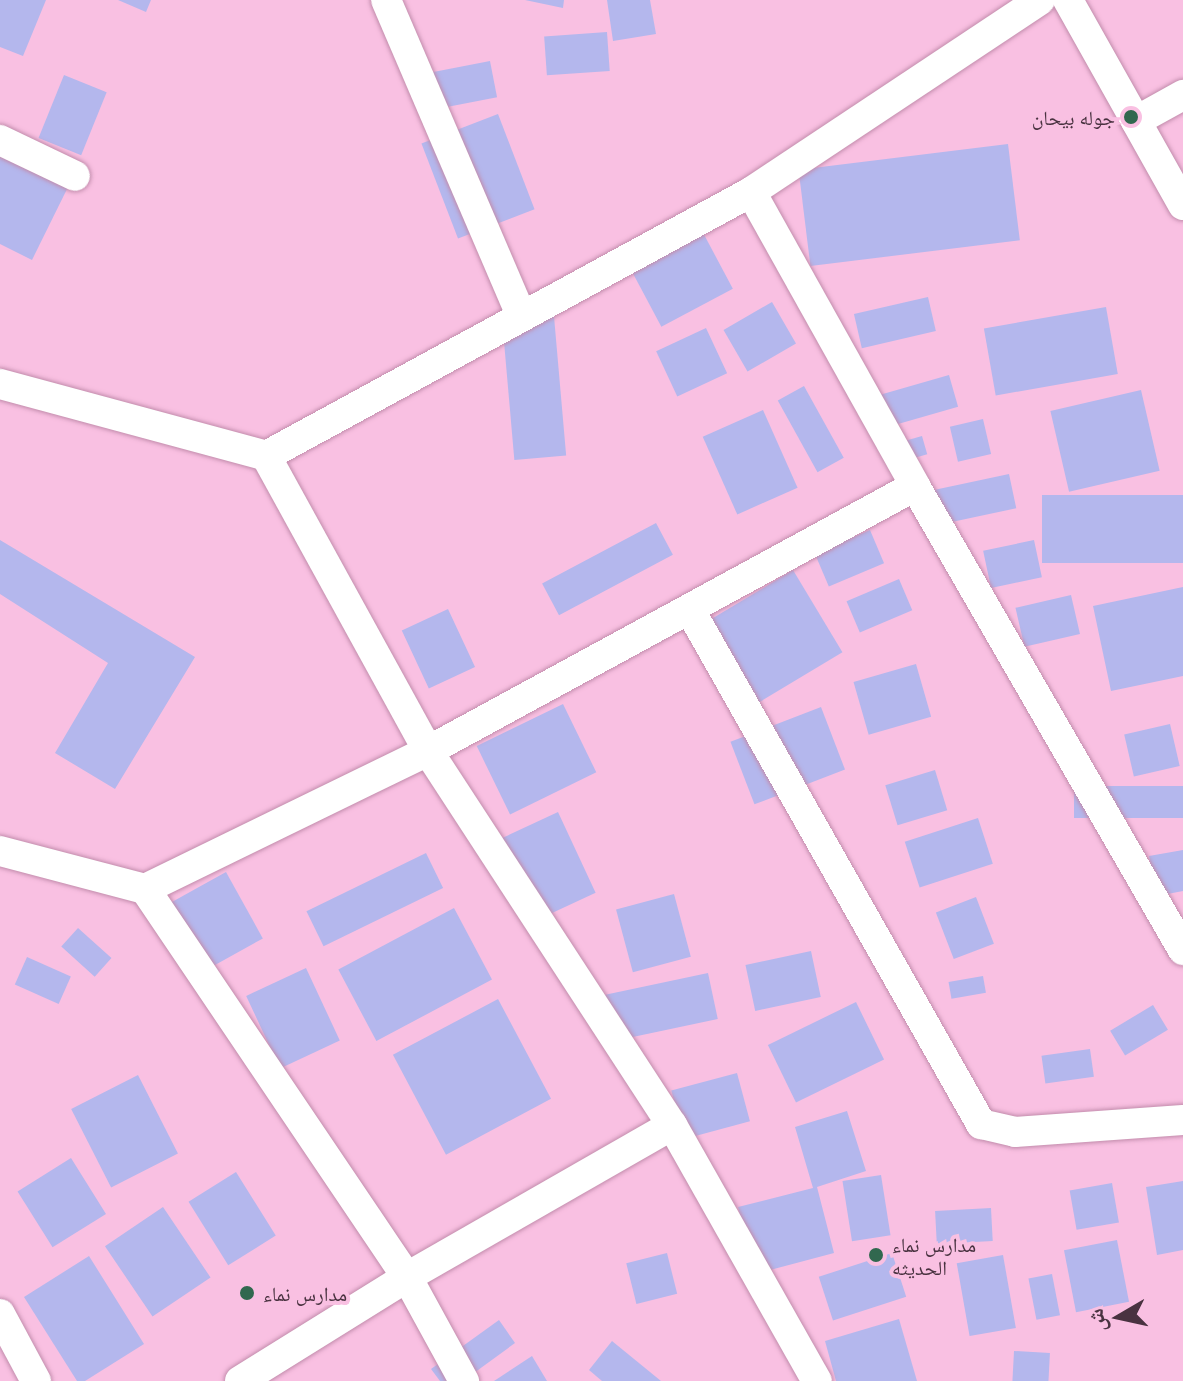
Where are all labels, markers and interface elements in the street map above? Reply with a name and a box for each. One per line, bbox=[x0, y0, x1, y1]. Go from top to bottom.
place label: جوله بيحان bbox=[1032, 105, 1115, 129]
marker: جوله بيحان bbox=[1122, 108, 1140, 126]
place label: مدارس نماء الحديثه bbox=[892, 1232, 976, 1279]
marker: مدارس نماء الحديثه bbox=[867, 1246, 885, 1264]
north arrow bbox=[1079, 1277, 1159, 1357]
place label: مدارس نماء bbox=[263, 1281, 347, 1305]
marker: مدارس نماء bbox=[238, 1284, 256, 1302]
text: ش bbox=[1079, 1307, 1112, 1335]

